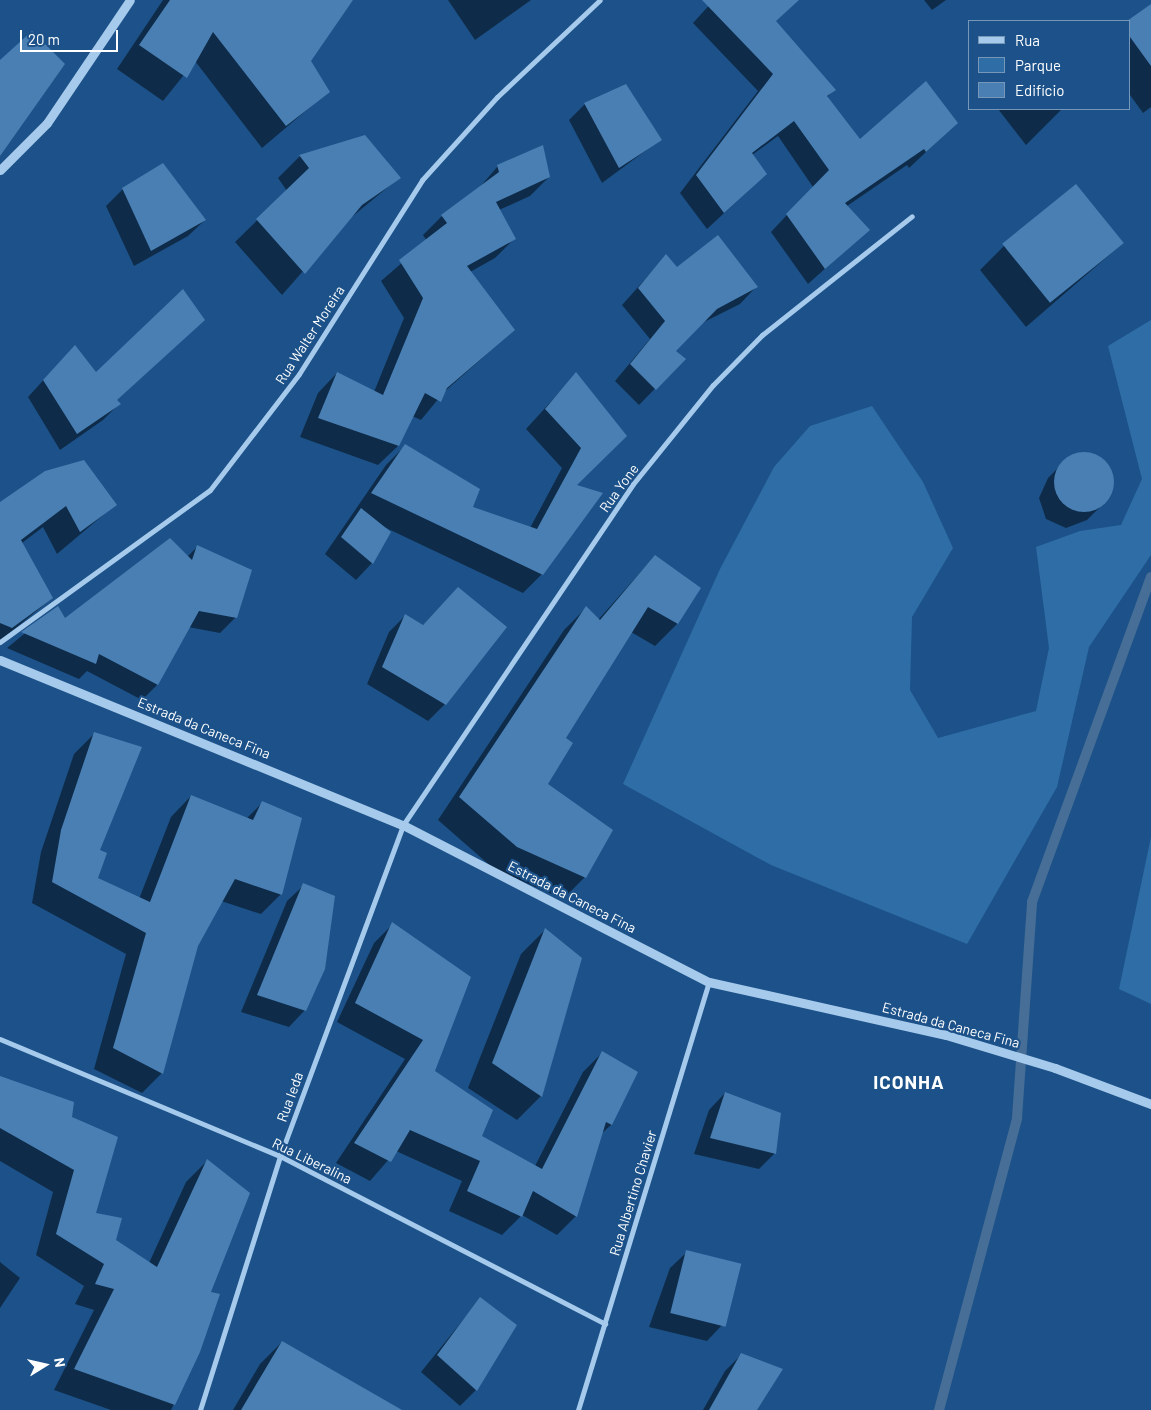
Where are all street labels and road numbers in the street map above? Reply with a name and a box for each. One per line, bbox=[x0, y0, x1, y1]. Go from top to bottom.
street label: Rua Walter Moreira bbox=[272, 283, 348, 387]
street label: Rua Yone bbox=[596, 461, 642, 515]
street label: Estrada da Caneca Fina bbox=[135, 694, 273, 762]
street label: Estrada da Caneca Fina bbox=[505, 857, 639, 937]
street label: Estrada da Caneca Fina bbox=[880, 999, 1022, 1051]
street label: Rua Ieda bbox=[273, 1070, 307, 1124]
street label: Rua Albertino Chavier bbox=[606, 1128, 660, 1258]
street label: Rua Liberalina bbox=[270, 1135, 354, 1187]

